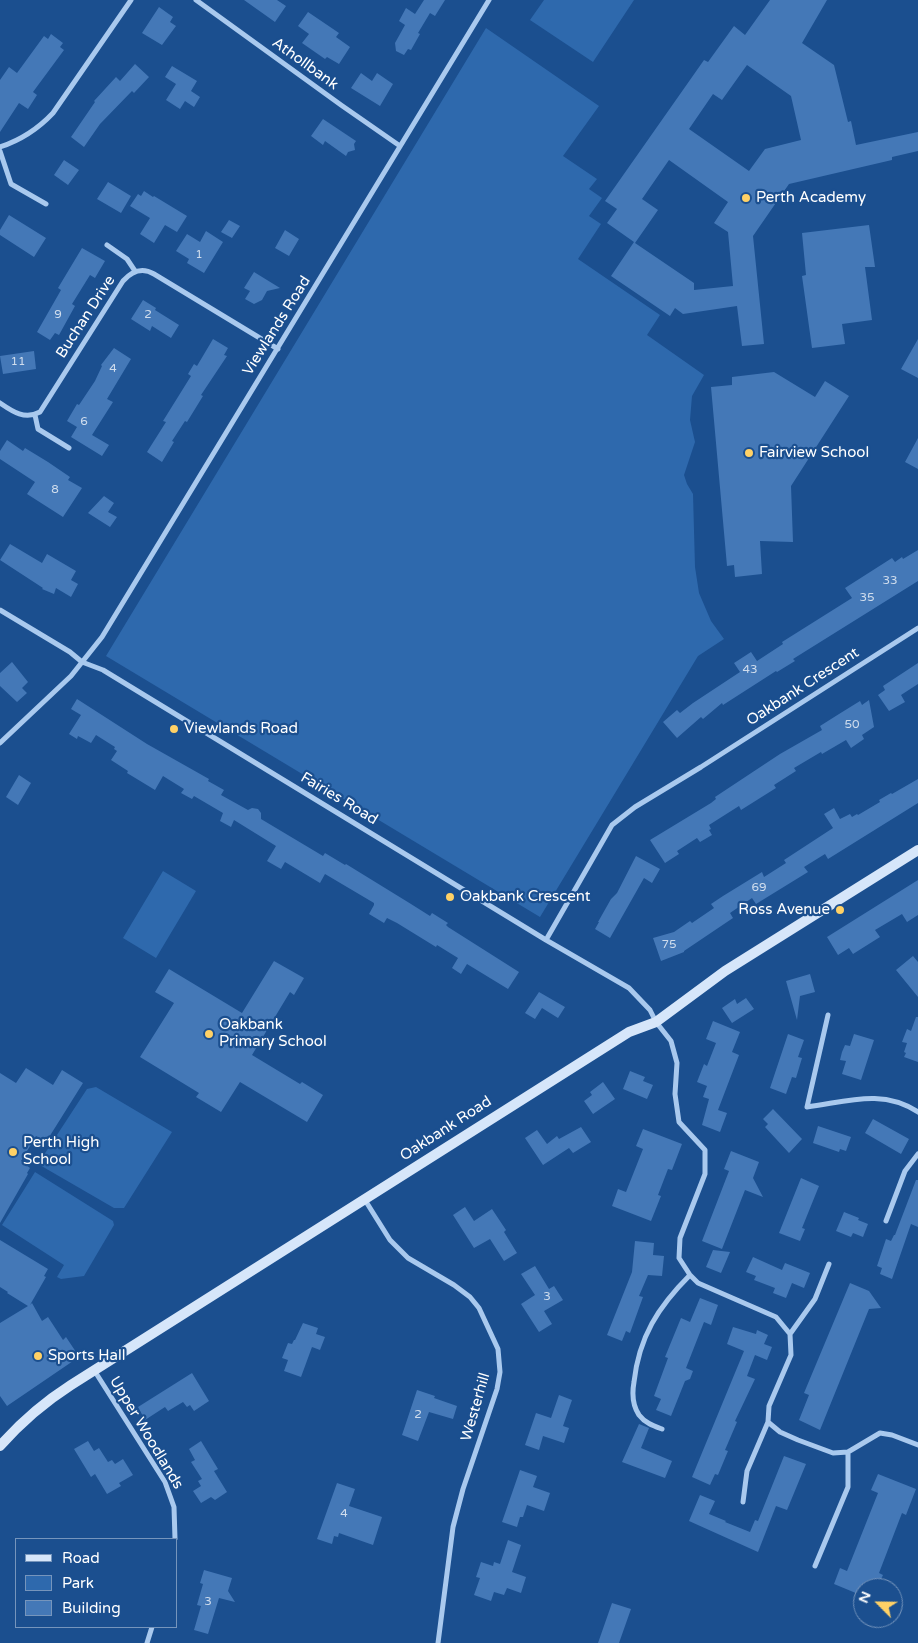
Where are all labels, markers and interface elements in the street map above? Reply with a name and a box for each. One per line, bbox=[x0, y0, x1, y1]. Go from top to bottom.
street label: Athollbank bbox=[268, 34, 342, 94]
place label: Perth Academy bbox=[756, 189, 866, 207]
marker: Perth Academy bbox=[740, 192, 752, 204]
house number: 1 bbox=[195, 248, 203, 262]
street label: Buchan Drive bbox=[53, 272, 119, 362]
street label: Viewlands Road bbox=[239, 273, 315, 379]
house number: 9 bbox=[54, 308, 62, 322]
house number: 2 bbox=[144, 308, 152, 322]
house number: 11 bbox=[10, 355, 26, 369]
house number: 4 bbox=[109, 362, 117, 376]
house number: 6 bbox=[80, 415, 88, 429]
place label: Fairview School bbox=[759, 444, 869, 462]
marker: Fairview School bbox=[743, 447, 755, 459]
house number: 8 bbox=[51, 483, 59, 497]
house number: 33 bbox=[882, 574, 898, 588]
house number: 35 bbox=[859, 591, 875, 605]
street label: Oakbank Crescent bbox=[743, 644, 863, 730]
house number: 43 bbox=[742, 663, 758, 677]
house number: 50 bbox=[844, 718, 860, 732]
place label: Viewlands Road bbox=[184, 720, 298, 738]
marker: Viewlands Road bbox=[168, 723, 180, 735]
street label: Fairies Road bbox=[297, 769, 381, 829]
house number: 69 bbox=[751, 881, 767, 895]
place label: Oakbank Crescent bbox=[460, 888, 590, 906]
marker: Oakbank Crescent bbox=[444, 891, 456, 903]
place label: Ross Avenue bbox=[738, 901, 830, 919]
marker: Ross Avenue bbox=[834, 904, 846, 916]
house number: 75 bbox=[661, 938, 677, 952]
place label: Oakbank Primary School bbox=[219, 1016, 327, 1051]
marker: Oakbank Primary School bbox=[203, 1028, 215, 1040]
street label: Oakbank Road bbox=[397, 1093, 495, 1165]
place label: Perth High School bbox=[23, 1134, 99, 1169]
marker: Perth High School bbox=[7, 1146, 19, 1158]
house number: 3 bbox=[543, 1290, 551, 1304]
place label: Sports Hall bbox=[48, 1347, 126, 1365]
marker: Sports Hall bbox=[32, 1350, 44, 1362]
street label: Westerhill bbox=[458, 1371, 494, 1443]
street label: Upper Woodlands bbox=[105, 1373, 187, 1493]
house number: 2 bbox=[414, 1408, 422, 1422]
house number: 4 bbox=[340, 1507, 348, 1521]
legend bbox=[15, 1538, 178, 1628]
text: Road bbox=[62, 1549, 100, 1567]
text: Park bbox=[62, 1574, 94, 1592]
north arrow bbox=[853, 1578, 903, 1628]
text: N bbox=[855, 1589, 875, 1606]
house number: 3 bbox=[204, 1595, 212, 1609]
text: Building bbox=[62, 1599, 121, 1617]

